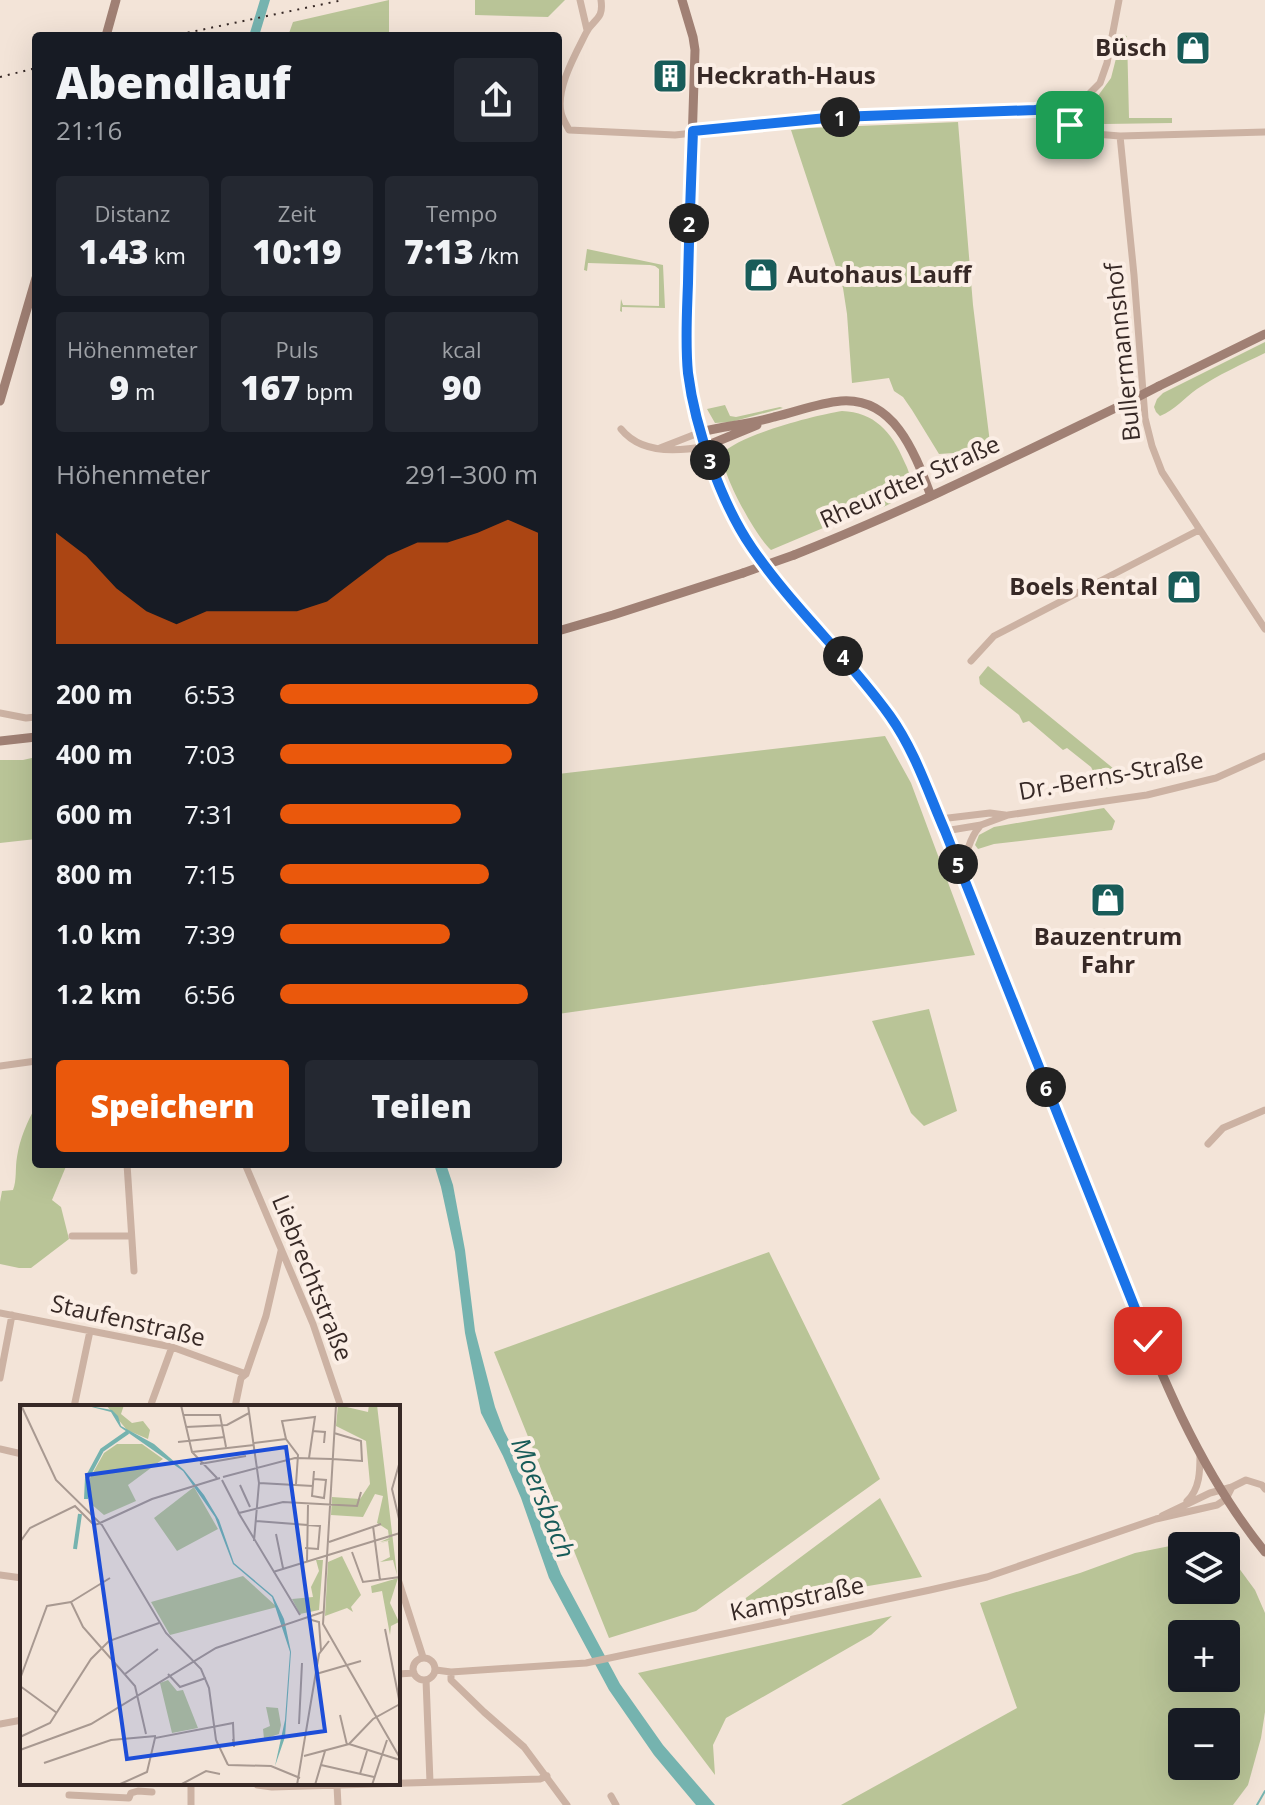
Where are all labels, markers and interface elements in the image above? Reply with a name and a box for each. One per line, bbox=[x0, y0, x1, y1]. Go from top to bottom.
shop icon: Büsch bbox=[1174, 29, 1212, 67]
place label: Büsch bbox=[1095, 30, 1167, 63]
text: Abendlauf bbox=[56, 52, 291, 112]
building icon: Heckrath-Haus bbox=[651, 57, 689, 95]
button: share bbox=[454, 58, 538, 142]
place label: Heckrath-Haus bbox=[696, 58, 876, 91]
pin bbox=[1036, 91, 1104, 159]
pin: 1 bbox=[820, 97, 860, 137]
text: 1 bbox=[834, 102, 846, 132]
icon: arrive bbox=[1048, 103, 1092, 147]
text: 21:16 bbox=[56, 112, 122, 148]
text: Distanz bbox=[94, 198, 170, 228]
text: Zeit bbox=[278, 198, 316, 228]
text: Tempo bbox=[426, 198, 497, 228]
pin: 2 bbox=[669, 203, 709, 243]
text: 2 bbox=[683, 208, 695, 238]
text: 1.43 bbox=[79, 228, 148, 274]
text: 10:19 bbox=[252, 228, 342, 274]
text: 7:13 bbox=[404, 228, 474, 274]
text: km bbox=[148, 240, 186, 270]
text: /km bbox=[474, 240, 519, 270]
shop icon: Autohaus Lauff bbox=[742, 256, 780, 294]
place label: Autohaus Lauff bbox=[787, 257, 973, 290]
street label: Bullermannshof bbox=[1096, 259, 1147, 443]
text: Höhenmeter bbox=[67, 334, 198, 364]
text: Puls bbox=[276, 334, 318, 364]
text: kcal bbox=[442, 334, 482, 364]
text: 9 bbox=[109, 364, 129, 410]
text: 167 bbox=[241, 364, 300, 410]
text: 90 bbox=[442, 364, 482, 410]
text: m bbox=[129, 376, 155, 406]
text: bpm bbox=[300, 376, 353, 406]
street label: Rheurdter Straße bbox=[814, 426, 1005, 535]
pin: 3 bbox=[690, 440, 730, 480]
text: 3 bbox=[704, 445, 716, 475]
text: Höhenmeter bbox=[56, 456, 210, 492]
text: 291–300 m bbox=[405, 456, 538, 492]
shop icon: Boels Rental bbox=[1165, 568, 1203, 606]
place label: Boels Rental bbox=[1009, 569, 1158, 602]
pin: 4 bbox=[823, 636, 863, 676]
text: 4 bbox=[837, 641, 849, 671]
text: 200 m bbox=[56, 676, 133, 712]
text: 6:53 bbox=[184, 676, 235, 712]
text: 400 m bbox=[56, 736, 133, 772]
text: 7:03 bbox=[184, 736, 235, 772]
street label: Dr.-Berns-Straße bbox=[1016, 742, 1206, 807]
text: 600 m bbox=[56, 796, 133, 832]
text: 7:31 bbox=[184, 796, 235, 832]
pin: 5 bbox=[938, 844, 978, 884]
text: 5 bbox=[952, 849, 964, 879]
text: 800 m bbox=[56, 856, 133, 892]
text: 7:15 bbox=[184, 856, 235, 892]
shop icon: Bauzentrum Fahr bbox=[1089, 881, 1127, 919]
text: 1.0 km bbox=[56, 916, 142, 952]
text: 7:39 bbox=[184, 916, 235, 952]
place label: Bauzentrum Fahr bbox=[1034, 919, 1182, 980]
text: 1.2 km bbox=[56, 976, 142, 1012]
text: 6:56 bbox=[184, 976, 235, 1012]
button: Speichern bbox=[56, 1060, 289, 1152]
button: Teilen bbox=[305, 1060, 538, 1152]
pin: 6 bbox=[1026, 1067, 1066, 1107]
text: 6 bbox=[1040, 1072, 1052, 1102]
street label: Liebrechtstraße bbox=[265, 1189, 362, 1365]
street label: Staufenstraße bbox=[48, 1286, 209, 1353]
pin bbox=[1114, 1307, 1182, 1375]
icon: check bbox=[1126, 1319, 1170, 1363]
inset map bbox=[20, 1405, 400, 1785]
water label: Moersbach bbox=[503, 1432, 584, 1563]
map controls bbox=[1168, 1532, 1240, 1780]
button: layers bbox=[1168, 1532, 1240, 1604]
street label: Kampstraße bbox=[726, 1567, 867, 1628]
button: + bbox=[1168, 1620, 1240, 1692]
button: − bbox=[1168, 1708, 1240, 1780]

